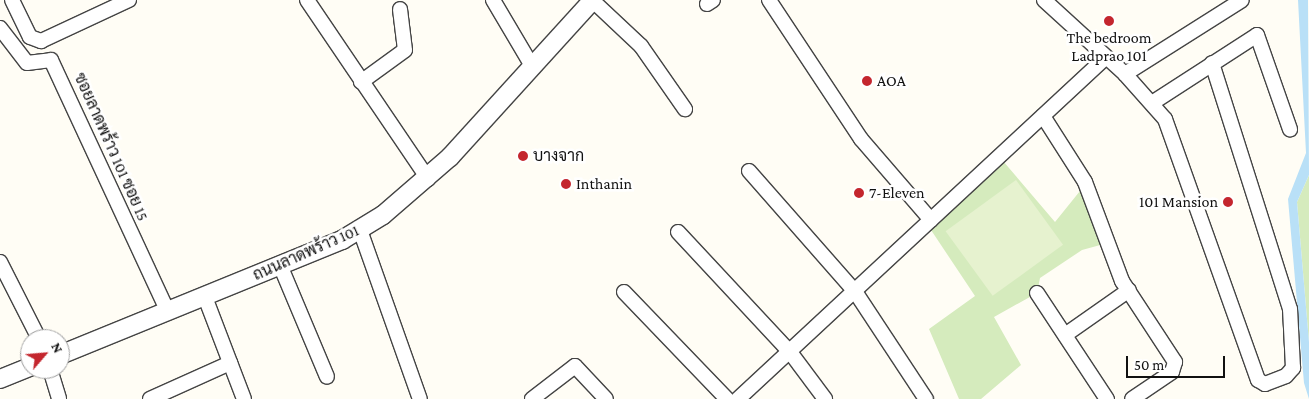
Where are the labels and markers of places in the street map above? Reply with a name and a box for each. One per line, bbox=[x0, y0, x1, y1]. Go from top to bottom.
marker: The bedroom Ladprao 101 bbox=[1103, 15, 1115, 27]
place label: The bedroom Ladprao 101 bbox=[1066, 28, 1152, 66]
place label: AOA bbox=[877, 71, 906, 91]
marker: AOA bbox=[861, 75, 873, 87]
place label: บางจาก bbox=[533, 146, 584, 166]
marker: บางจาก bbox=[517, 150, 529, 162]
place label: Inthanin bbox=[576, 174, 632, 194]
marker: Inthanin bbox=[560, 178, 572, 190]
place label: 7-Eleven bbox=[869, 183, 925, 203]
marker: 7-Eleven bbox=[853, 187, 865, 199]
place label: 101 Mansion bbox=[1139, 192, 1218, 212]
marker: 101 Mansion bbox=[1222, 196, 1234, 208]

